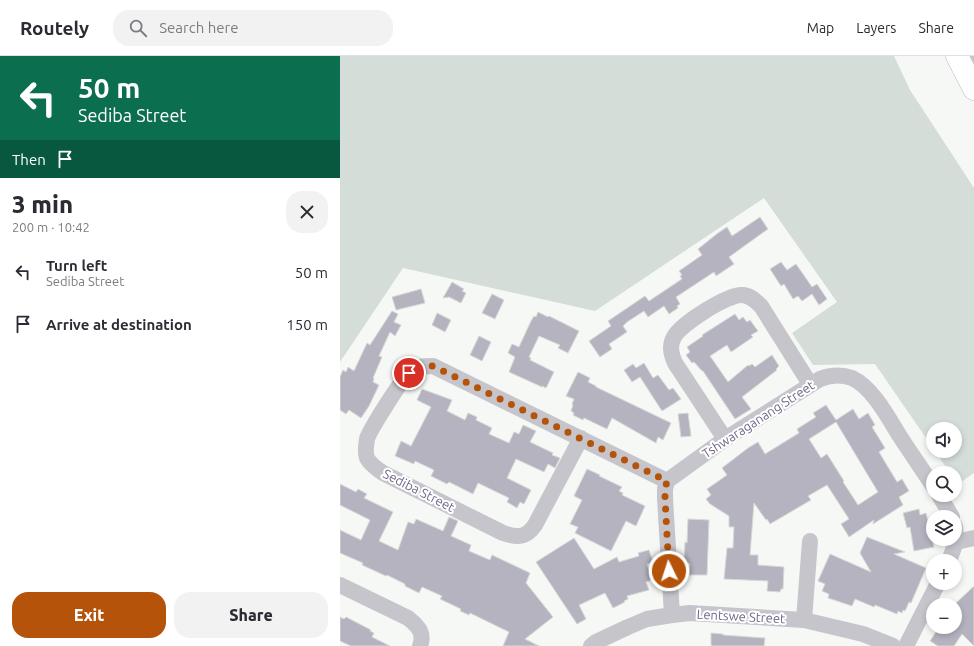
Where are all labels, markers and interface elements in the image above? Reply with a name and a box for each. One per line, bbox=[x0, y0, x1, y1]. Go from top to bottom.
search box bbox=[113, 10, 393, 46]
text: Routely bbox=[20, 17, 89, 39]
icon: search bbox=[127, 17, 149, 39]
text: Search here bbox=[159, 19, 238, 36]
text: Map bbox=[807, 20, 834, 36]
text: Layers bbox=[856, 20, 896, 36]
text: Share bbox=[918, 20, 954, 36]
icon: left bbox=[12, 72, 64, 124]
text: 50 m bbox=[78, 72, 140, 103]
text: Sediba Street bbox=[78, 105, 186, 125]
icon: arrive bbox=[54, 148, 76, 170]
text: Then bbox=[12, 151, 46, 168]
text: 3 min bbox=[12, 191, 73, 218]
button: close bbox=[286, 191, 328, 233]
text: 200 m · 10:42 bbox=[12, 220, 90, 234]
text: Turn left bbox=[46, 257, 107, 274]
icon: left bbox=[12, 261, 34, 283]
text: 50 m bbox=[295, 264, 328, 281]
text: Sediba Street bbox=[46, 274, 124, 288]
icon: arrive bbox=[12, 313, 34, 335]
text: Arrive at destination bbox=[46, 316, 192, 333]
text: 150 m bbox=[286, 316, 328, 333]
pin bbox=[392, 356, 426, 390]
icon: arrive bbox=[398, 362, 420, 384]
street label: Tshwaraganang Street bbox=[699, 378, 817, 460]
map controls bbox=[926, 422, 962, 634]
button: sound bbox=[926, 422, 962, 458]
street label: Sediba Street bbox=[381, 466, 457, 514]
button: search bbox=[926, 466, 962, 502]
button: layers bbox=[926, 510, 962, 546]
position arrow bbox=[648, 550, 690, 592]
button: + bbox=[926, 554, 962, 590]
button: Exit bbox=[12, 592, 166, 638]
button: Share bbox=[174, 592, 328, 638]
button: − bbox=[926, 598, 962, 634]
street label: Lentswe Street bbox=[696, 607, 786, 625]

